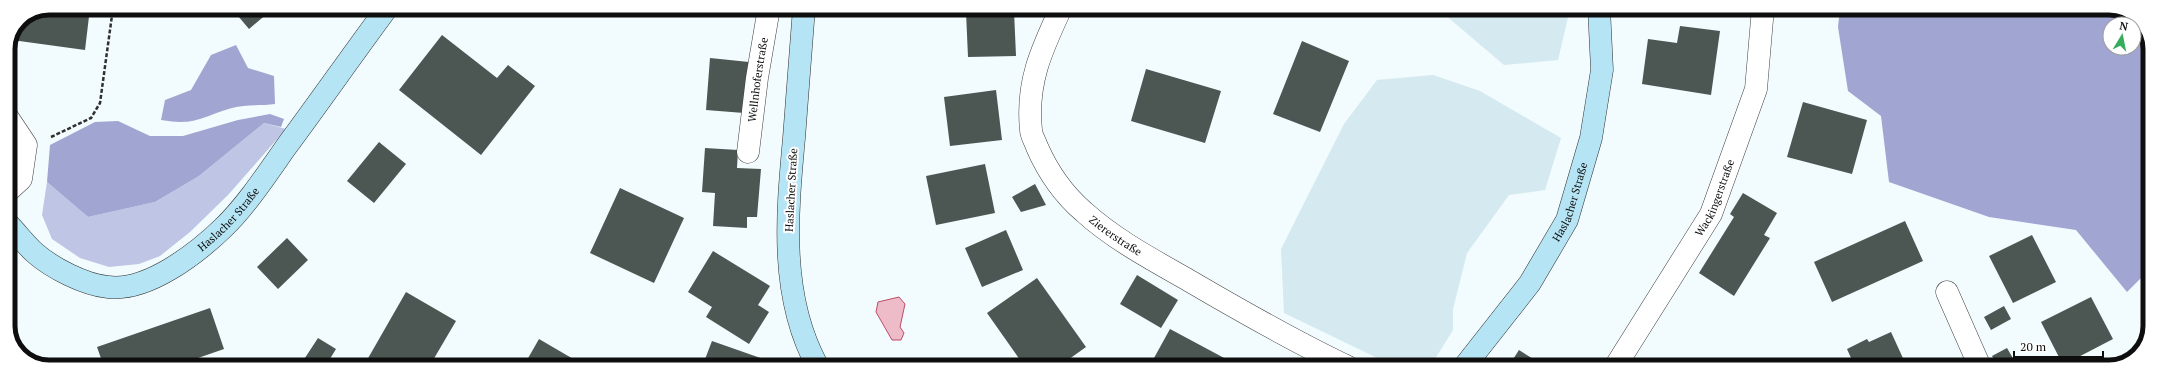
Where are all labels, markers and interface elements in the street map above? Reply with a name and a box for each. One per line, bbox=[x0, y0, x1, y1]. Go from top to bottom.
north arrow bbox=[2102, 16, 2142, 56]
text: N bbox=[2118, 19, 2130, 34]
street label: Wellnhoferstraße bbox=[745, 36, 771, 123]
street label: Haslacher Straße bbox=[782, 147, 800, 232]
street label: Wackingerstraße bbox=[1692, 157, 1737, 239]
street label: Haslacher Straße bbox=[1549, 160, 1591, 244]
street label: Haslacher Straße bbox=[195, 184, 262, 254]
street label: Ziererstraße bbox=[1086, 213, 1145, 259]
scale bar bbox=[2014, 333, 2103, 359]
text: 20 m bbox=[2020, 339, 2047, 354]

